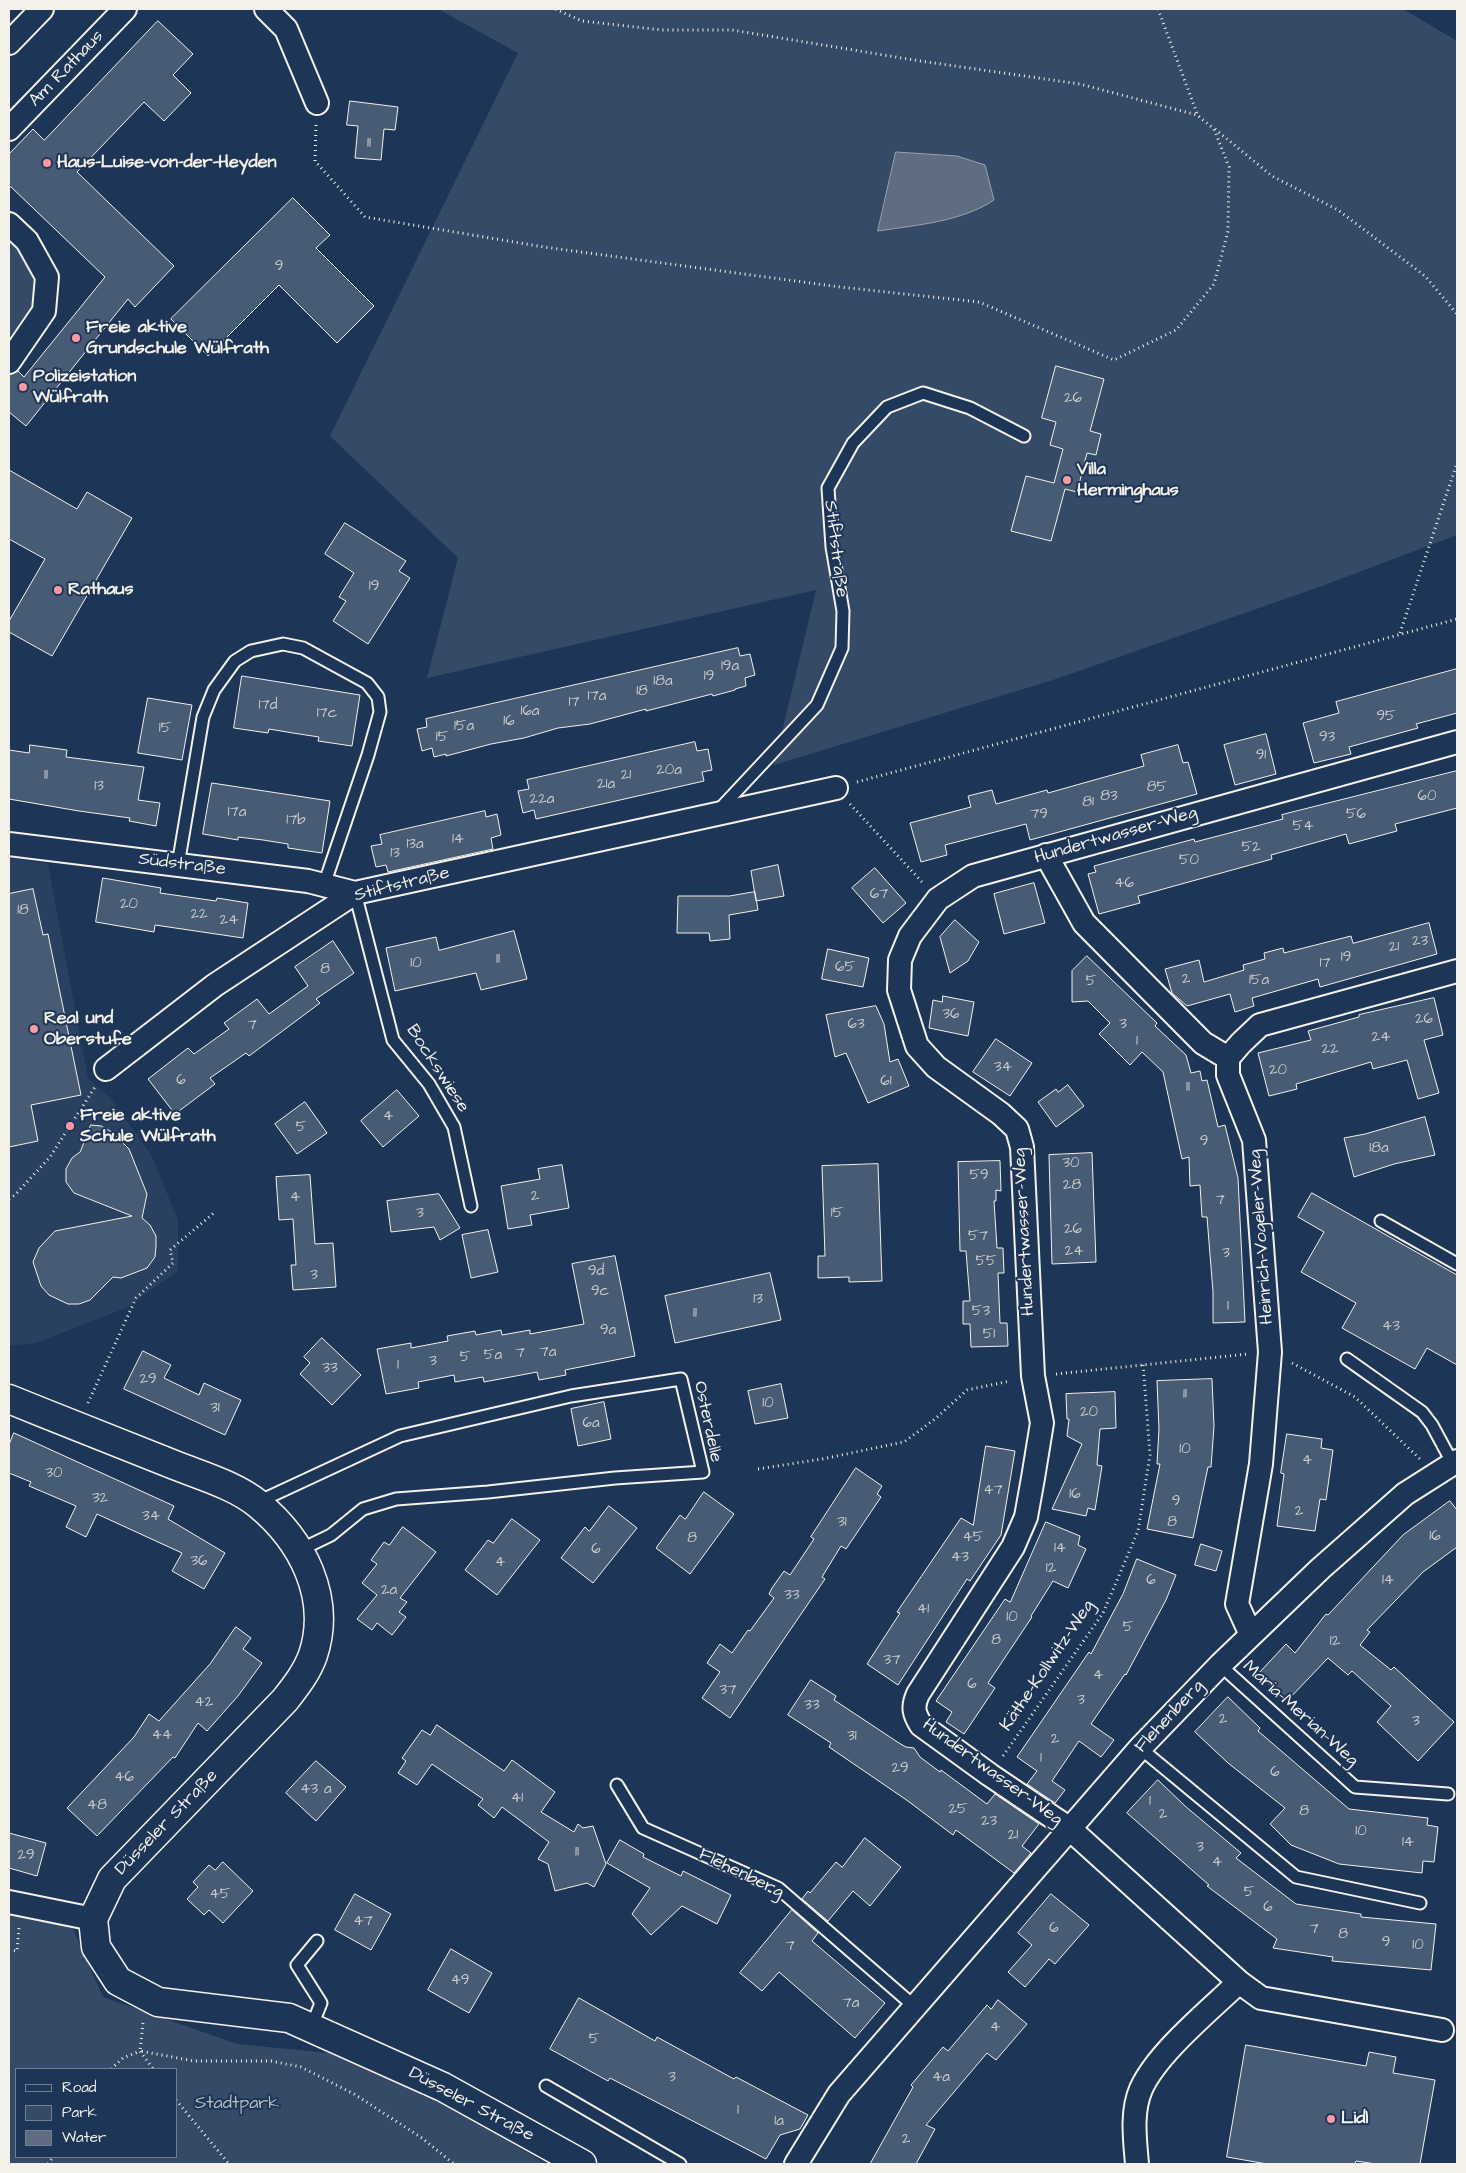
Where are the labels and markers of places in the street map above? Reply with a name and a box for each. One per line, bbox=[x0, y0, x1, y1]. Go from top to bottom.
place label: Haus-Luise-von-der-Heyden bbox=[57, 152, 277, 174]
marker: Haus-Luise-von-der-Heyden bbox=[41, 157, 53, 169]
place label: Freie aktive Grundschule Wülfrath bbox=[86, 317, 269, 359]
marker: Freie aktive Grundschule Wülfrath bbox=[70, 332, 82, 344]
place label: Polizeistation Wülfrath bbox=[33, 366, 136, 408]
marker: Polizeistation Wülfrath bbox=[17, 381, 29, 393]
place label: Villa Herminghaus bbox=[1077, 459, 1179, 502]
marker: Villa Herminghaus bbox=[1061, 474, 1073, 486]
place label: Rathaus bbox=[68, 579, 134, 601]
marker: Rathaus bbox=[52, 584, 64, 596]
place label: Real und Oberstufe bbox=[44, 1008, 132, 1050]
marker: Real und Oberstufe bbox=[28, 1023, 40, 1035]
place label: Freie aktive Schule Wülfrath bbox=[80, 1105, 216, 1148]
marker: Freie aktive Schule Wülfrath bbox=[64, 1120, 76, 1132]
place label: Lidl bbox=[1341, 2108, 1368, 2130]
marker: Lidl bbox=[1325, 2113, 1337, 2125]

